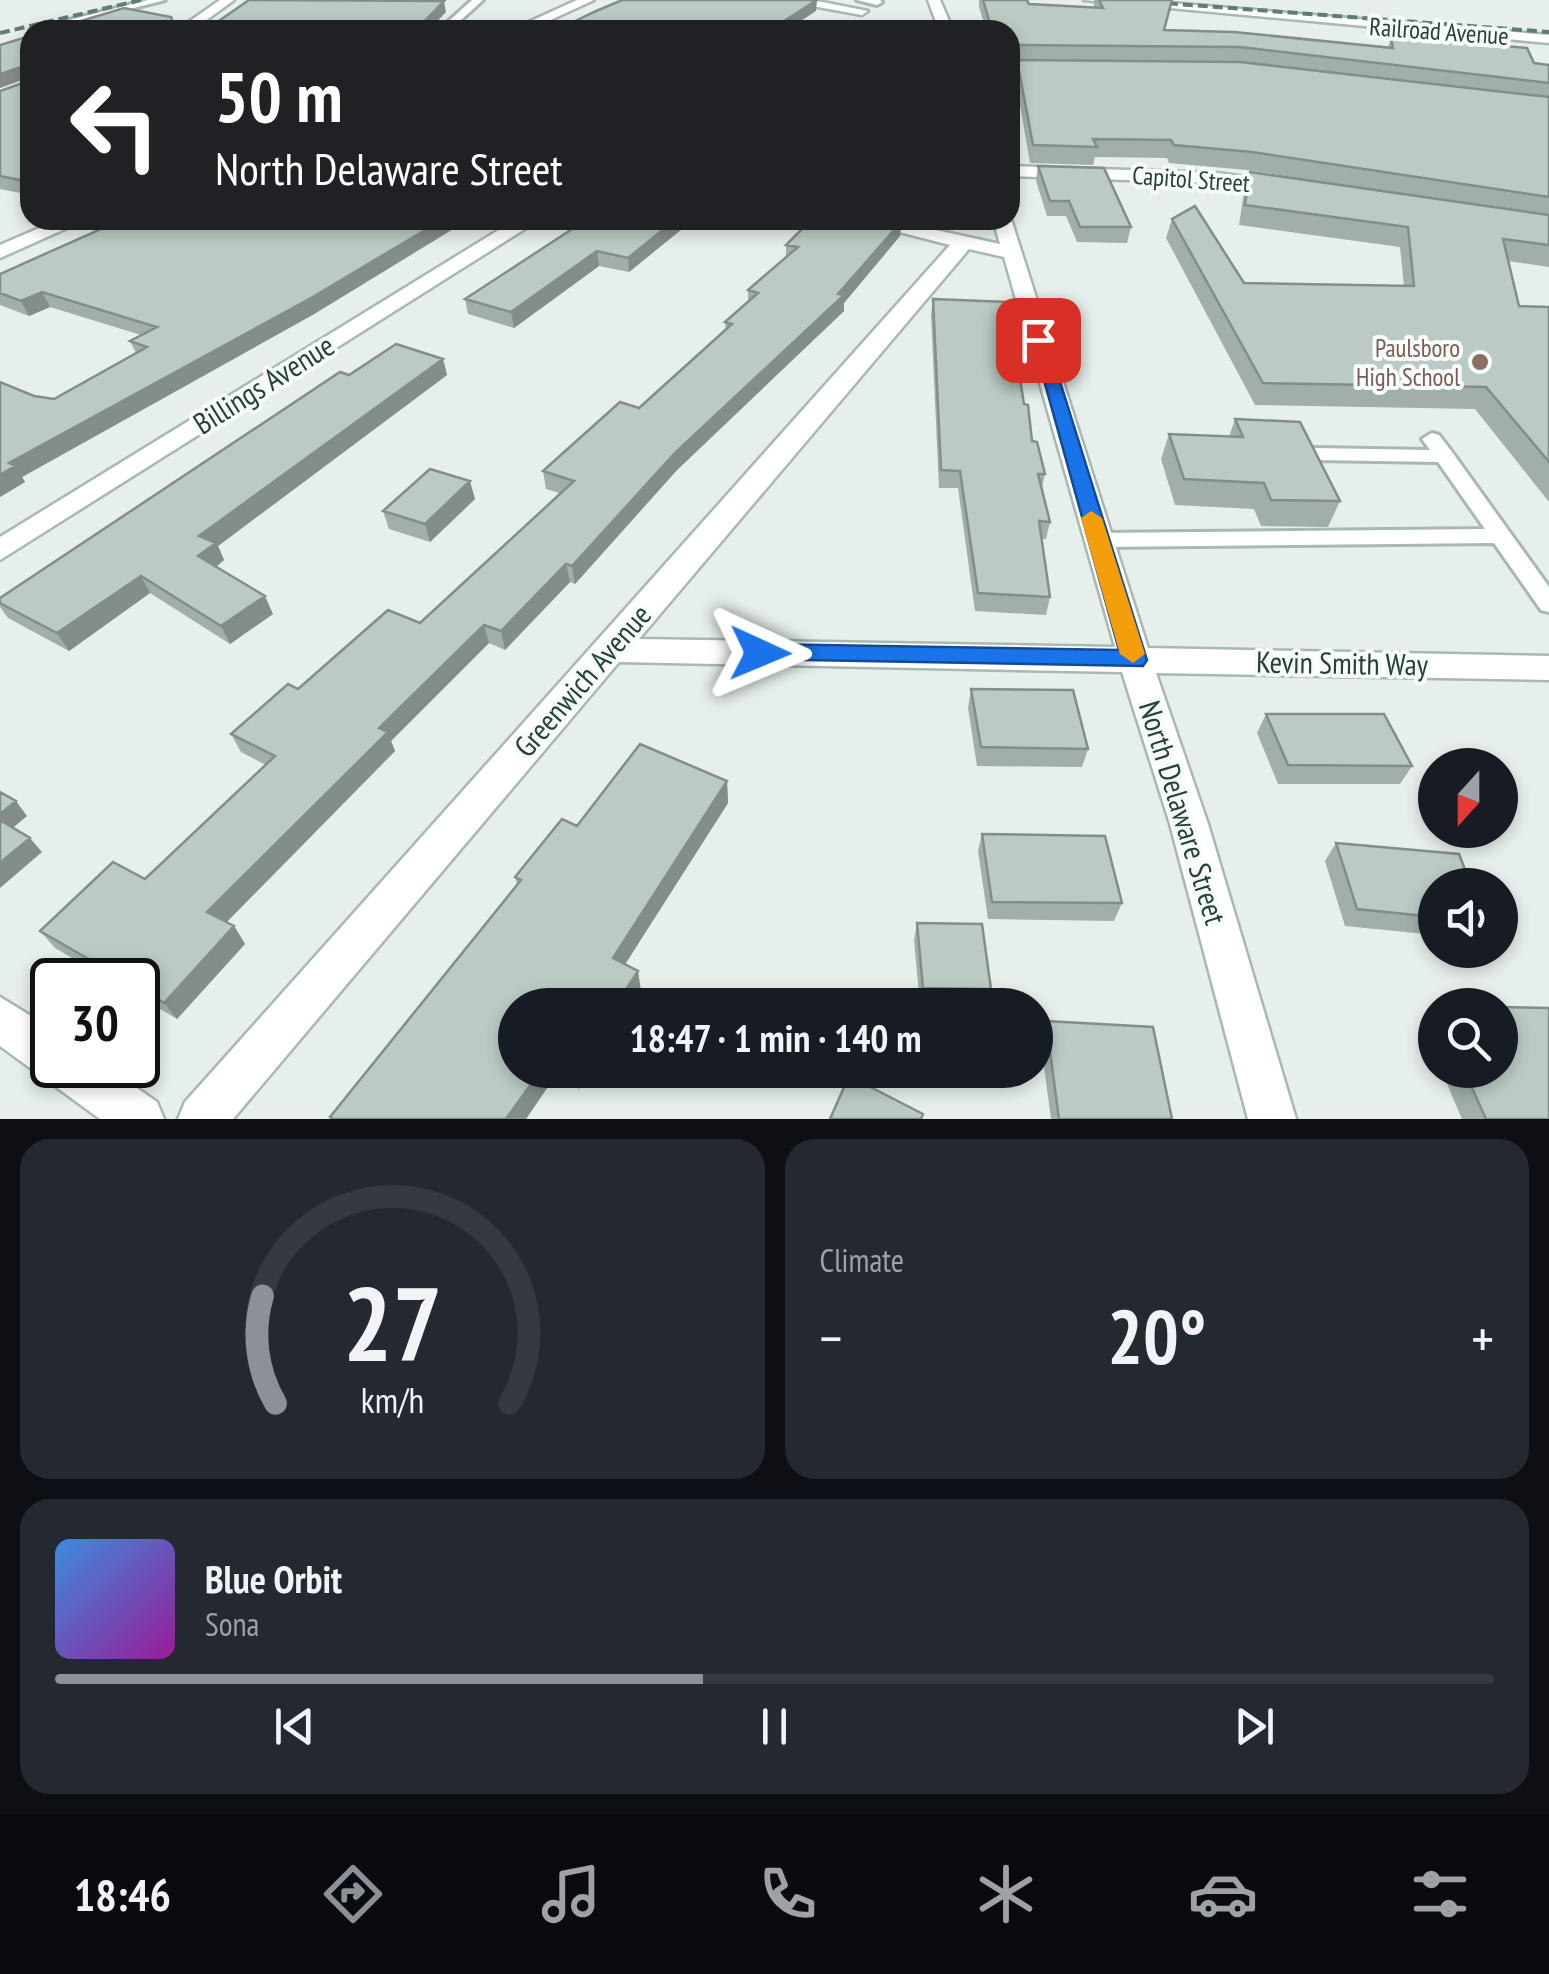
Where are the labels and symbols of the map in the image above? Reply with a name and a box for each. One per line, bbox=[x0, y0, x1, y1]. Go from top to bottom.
street label: Railroad Avenue bbox=[1368, 10, 1510, 52]
street label: Capitol Street bbox=[1131, 159, 1251, 199]
pin bbox=[996, 298, 1081, 383]
street label: Billings Avenue bbox=[186, 325, 341, 442]
place label: Paulsboro High School bbox=[1356, 332, 1460, 393]
marker: Paulsboro High School bbox=[1469, 351, 1491, 373]
street label: Greenwich Avenue bbox=[505, 595, 659, 765]
position arrow bbox=[708, 601, 812, 705]
street label: Kevin Smith Way bbox=[1256, 642, 1429, 684]
street label: North Delaware Street bbox=[1131, 696, 1236, 930]
north arrow bbox=[1418, 748, 1518, 848]
speed limit sign: 30 bbox=[30, 958, 160, 1088]

